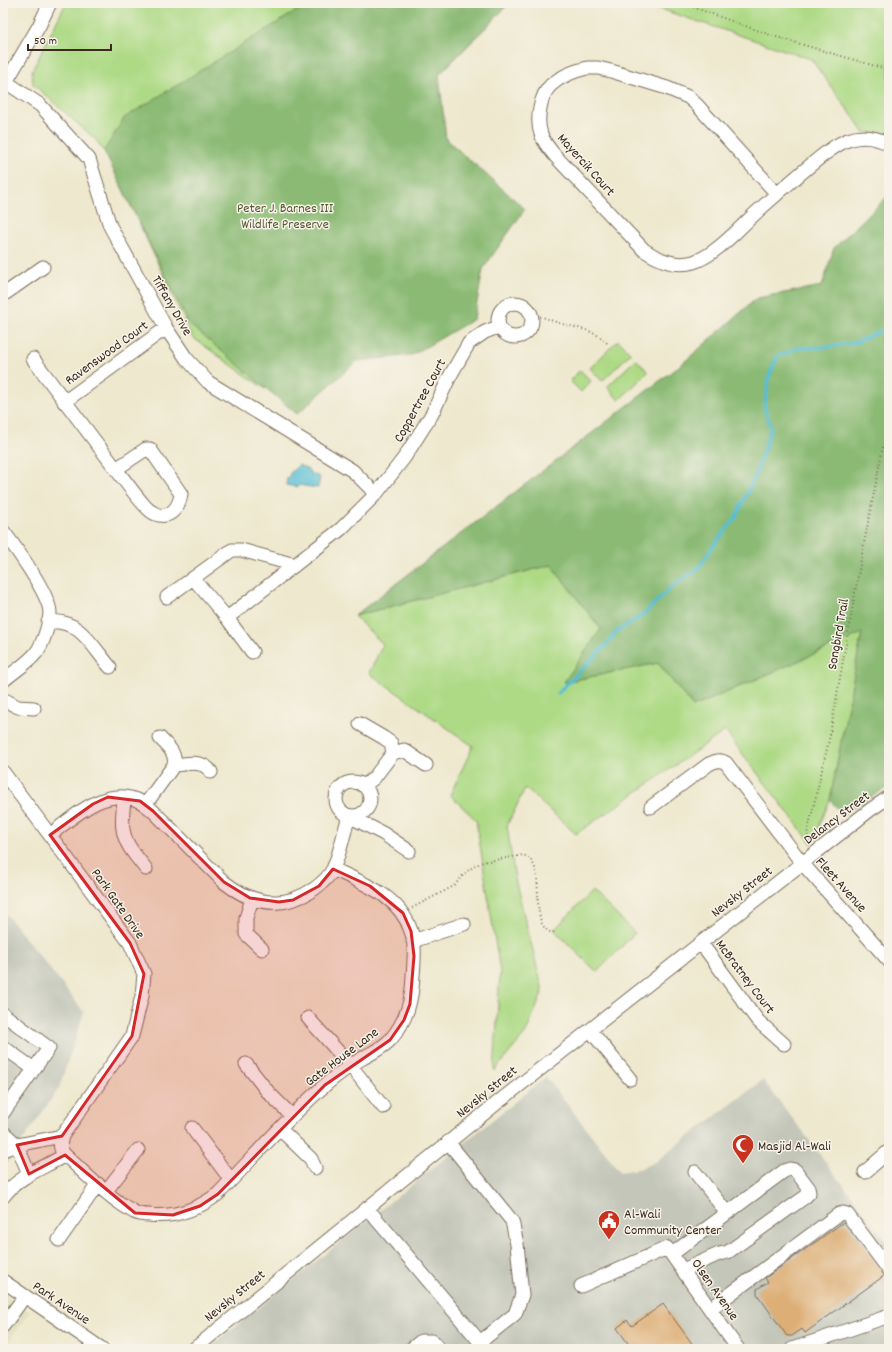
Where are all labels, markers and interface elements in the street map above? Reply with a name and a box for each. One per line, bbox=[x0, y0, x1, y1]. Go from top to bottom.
scale bar bbox=[28, 26, 111, 52]
text: 50 m bbox=[34, 33, 57, 50]
street label: Mayercik Court bbox=[552, 129, 619, 201]
park label: Peter J. Barnes III Wildlife Preserve bbox=[237, 199, 334, 235]
street label: Tiffany Drive bbox=[146, 272, 197, 340]
street label: Ravenswood Court bbox=[61, 317, 153, 391]
street label: Coppertree Court bbox=[389, 356, 452, 446]
street label: Songbird Trail bbox=[823, 597, 855, 671]
street label: Delancy Street bbox=[800, 787, 874, 850]
street label: Fleet Avenue bbox=[810, 853, 871, 918]
street label: Nevsky Street bbox=[707, 862, 777, 923]
street label: Park Gate Drive bbox=[86, 865, 149, 944]
street label: McBratney Court bbox=[710, 936, 779, 1019]
street label: Gate House Lane bbox=[301, 1023, 383, 1092]
street label: Nevsky Street bbox=[452, 1062, 522, 1123]
mosque icon: Masjid Al-Wali bbox=[730, 1132, 756, 1165]
place label: Masjid Al-Wali bbox=[758, 1137, 831, 1157]
place label: Al-Wali Community Center bbox=[624, 1205, 722, 1241]
public building icon: Al-Wali Community Center bbox=[596, 1208, 622, 1241]
street label: Olsen Avenue bbox=[686, 1255, 743, 1325]
street label: Nevsky Street bbox=[200, 1266, 270, 1327]
street label: Park Avenue bbox=[28, 1277, 94, 1330]

